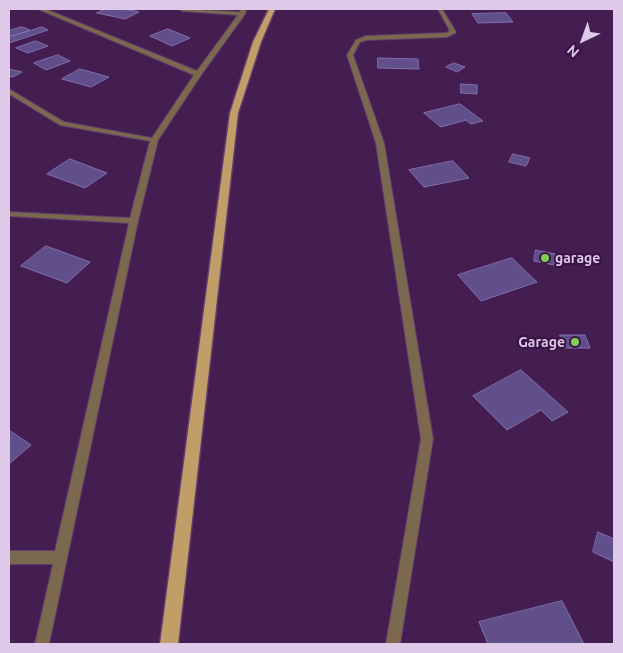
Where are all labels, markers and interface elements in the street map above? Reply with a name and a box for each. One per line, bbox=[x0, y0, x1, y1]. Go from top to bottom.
north arrow bbox=[558, 15, 608, 65]
text: N bbox=[564, 42, 582, 61]
place label: garage bbox=[555, 250, 600, 266]
marker: garage bbox=[539, 252, 551, 264]
place label: Garage bbox=[518, 334, 565, 350]
marker: Garage bbox=[569, 336, 581, 348]

